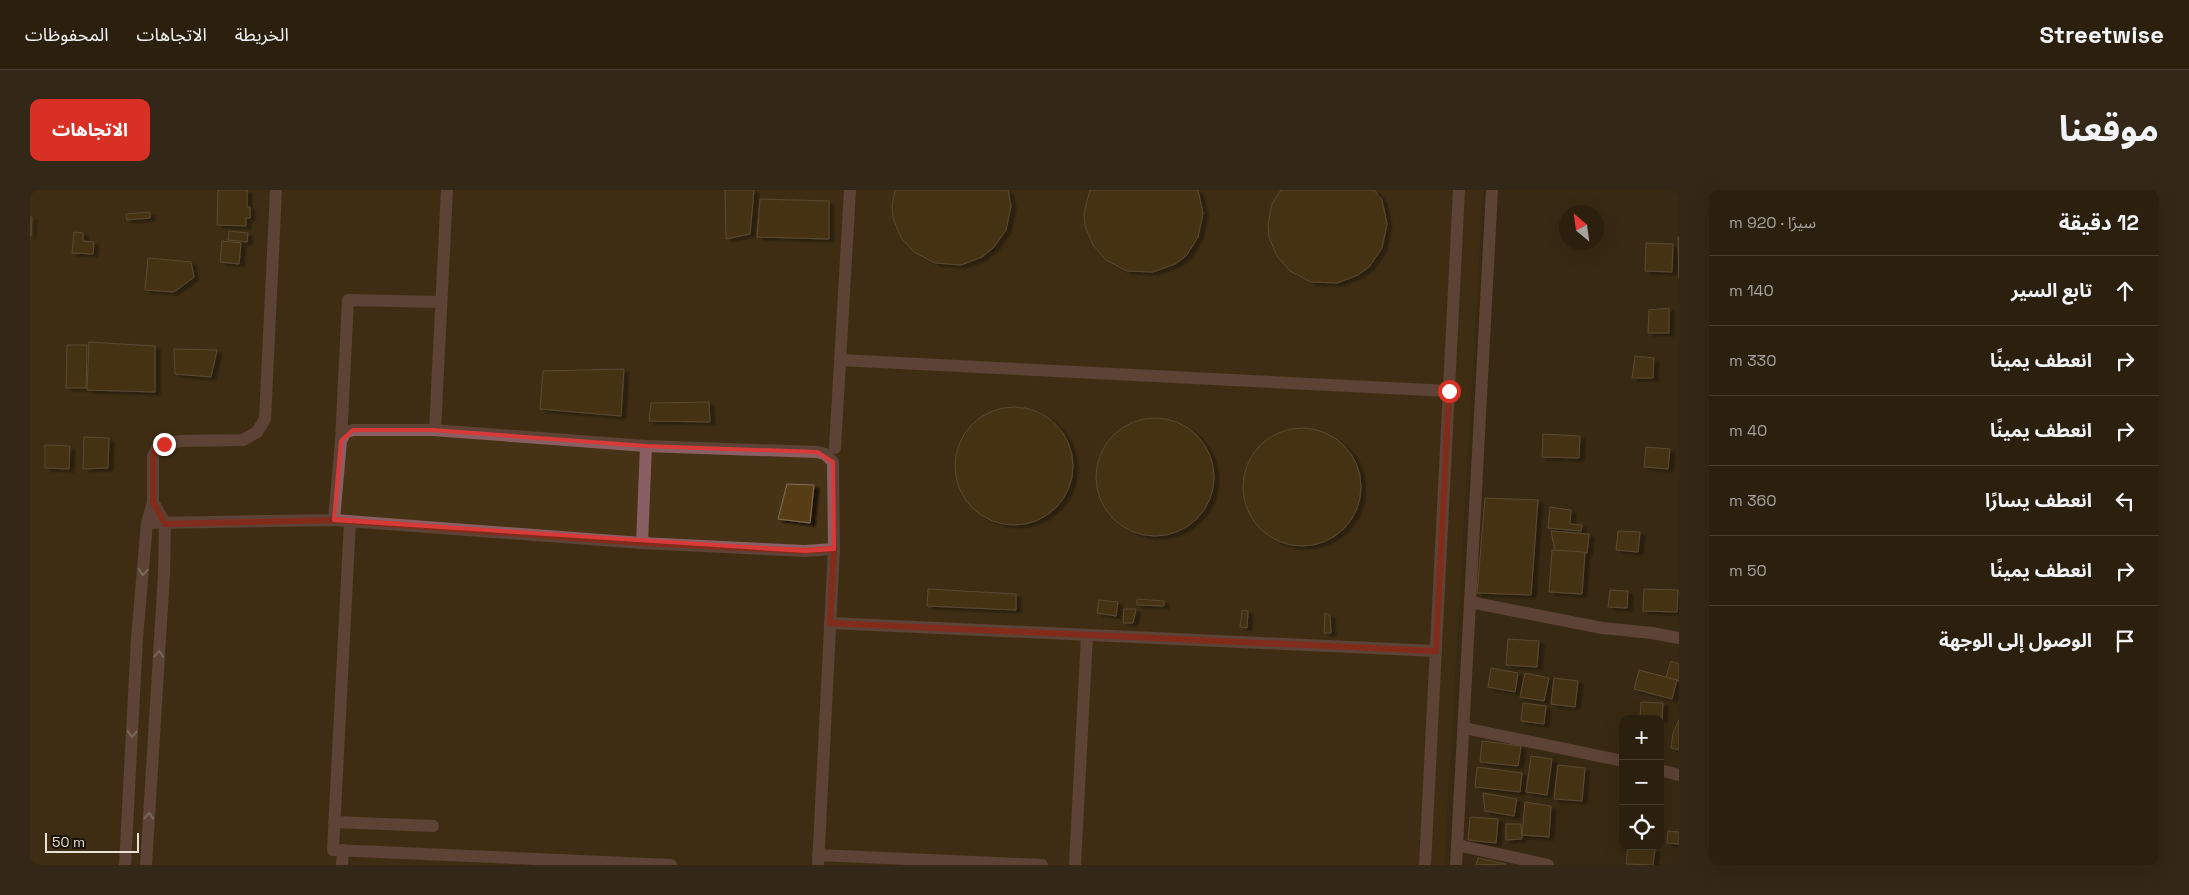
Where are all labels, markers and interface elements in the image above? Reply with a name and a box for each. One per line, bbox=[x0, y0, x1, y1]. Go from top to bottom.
text: Streetwise bbox=[2040, 19, 2164, 50]
text: المحفوظات bbox=[25, 23, 109, 46]
text: الاتجاهات bbox=[137, 23, 207, 46]
text: الخريطة bbox=[235, 23, 289, 46]
button: الاتجاهات bbox=[30, 99, 150, 161]
text: موقعنا bbox=[2059, 107, 2159, 151]
north arrow bbox=[1559, 205, 1604, 250]
text: 12 دقيقة bbox=[2059, 209, 2139, 236]
text: سيرًا · 920 m bbox=[1729, 212, 1816, 233]
icon: ahead bbox=[2111, 277, 2139, 305]
text: تابع السير bbox=[2011, 278, 2092, 303]
text: 140 m bbox=[1729, 280, 1774, 301]
icon: right bbox=[2111, 347, 2139, 375]
text: انعطف يمينًا bbox=[1990, 348, 2092, 373]
text: 330 m bbox=[1729, 350, 1776, 371]
route start bbox=[1438, 380, 1461, 403]
icon: right bbox=[2111, 417, 2139, 445]
text: انعطف يمينًا bbox=[1990, 418, 2092, 443]
text: 40 m bbox=[1729, 420, 1767, 441]
route end bbox=[153, 433, 176, 456]
icon: left bbox=[2111, 487, 2139, 515]
text: انعطف يسارًا bbox=[1985, 488, 2092, 513]
text: 360 m bbox=[1729, 490, 1777, 511]
icon: right bbox=[2111, 557, 2139, 585]
text: انعطف يمينًا bbox=[1990, 558, 2092, 583]
text: 50 m bbox=[1729, 560, 1767, 581]
one-way arrow bbox=[137, 568, 148, 576]
icon: arrive bbox=[2111, 627, 2139, 655]
text: الوصول إلى الوجهة bbox=[1939, 628, 2092, 653]
one-way arrow bbox=[154, 650, 165, 658]
map controls bbox=[1619, 715, 1664, 850]
button: + bbox=[1619, 715, 1664, 760]
one-way arrow bbox=[127, 730, 137, 738]
button: − bbox=[1619, 760, 1664, 805]
button: locate bbox=[1619, 805, 1664, 850]
one-way arrow bbox=[143, 812, 154, 820]
scale bar bbox=[45, 830, 139, 853]
text: 50 m bbox=[52, 833, 85, 851]

